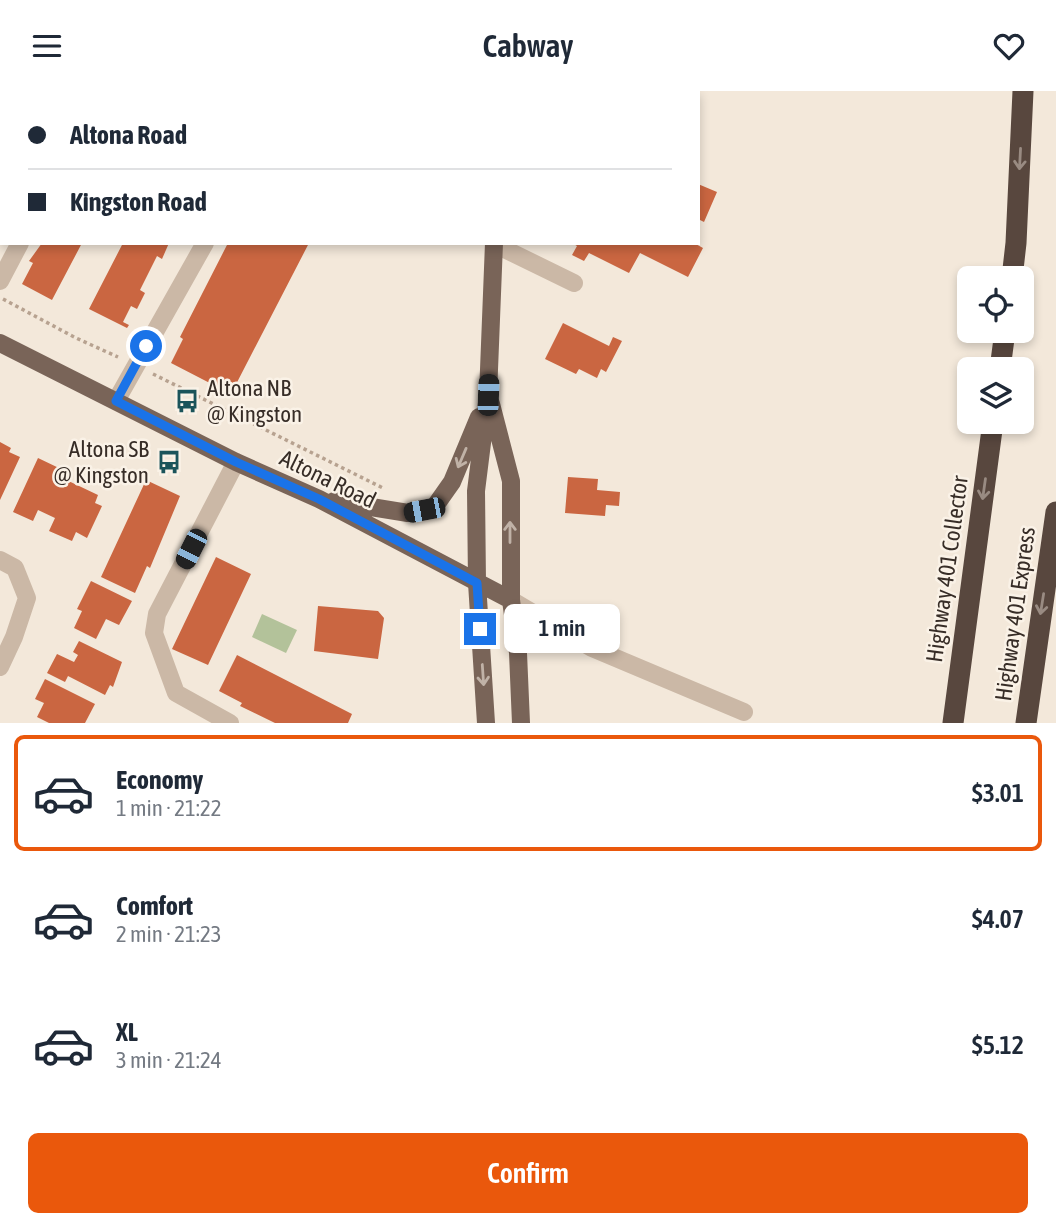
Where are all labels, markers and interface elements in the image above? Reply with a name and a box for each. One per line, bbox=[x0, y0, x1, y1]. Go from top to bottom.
icon: menu bbox=[28, 27, 66, 65]
text: Cabway bbox=[483, 27, 573, 64]
icon: heart bbox=[990, 27, 1028, 65]
text: Altona Road bbox=[70, 120, 187, 150]
one-way arrow bbox=[1014, 147, 1027, 170]
text: Kingston Road bbox=[70, 187, 207, 217]
map controls bbox=[957, 266, 1034, 434]
button: locate bbox=[957, 266, 1034, 343]
route start bbox=[130, 330, 162, 362]
button: layers bbox=[957, 357, 1034, 434]
car bbox=[477, 374, 500, 416]
place label: Altona NB @ Kingston bbox=[207, 375, 302, 427]
bus stop icon: Altona NB @ Kingston bbox=[173, 387, 201, 415]
place label: Altona SB @ Kingston bbox=[54, 436, 149, 488]
street label: Altona Road bbox=[276, 445, 380, 513]
one-way arrow bbox=[455, 446, 468, 468]
bus stop icon: Altona SB @ Kingston bbox=[155, 448, 183, 476]
street label: Highway 401 Collector bbox=[921, 473, 973, 664]
one-way arrow bbox=[977, 478, 990, 500]
car bbox=[402, 496, 447, 524]
one-way arrow bbox=[504, 521, 517, 544]
street label: Highway 401 Express bbox=[990, 525, 1040, 703]
car bbox=[173, 526, 210, 572]
one-way arrow bbox=[1035, 592, 1048, 615]
callout: 1 min bbox=[504, 605, 620, 653]
route end bbox=[464, 613, 496, 645]
text: 1 min bbox=[539, 615, 585, 641]
one-way arrow bbox=[477, 664, 490, 686]
icon: car bbox=[32, 762, 95, 825]
text: Economy bbox=[116, 765, 203, 795]
text: $3.01 bbox=[972, 778, 1024, 808]
text: 1 min · 21:22 bbox=[116, 795, 222, 821]
icon: car bbox=[32, 888, 95, 951]
text: Comfort bbox=[116, 891, 193, 921]
text: $4.07 bbox=[972, 904, 1024, 934]
text: 2 min · 21:23 bbox=[116, 921, 222, 947]
icon: car bbox=[32, 1014, 95, 1077]
text: XL bbox=[116, 1017, 138, 1047]
text: $5.12 bbox=[972, 1030, 1024, 1060]
text: 3 min · 21:24 bbox=[116, 1047, 222, 1073]
button: Confirm bbox=[28, 1133, 1028, 1213]

